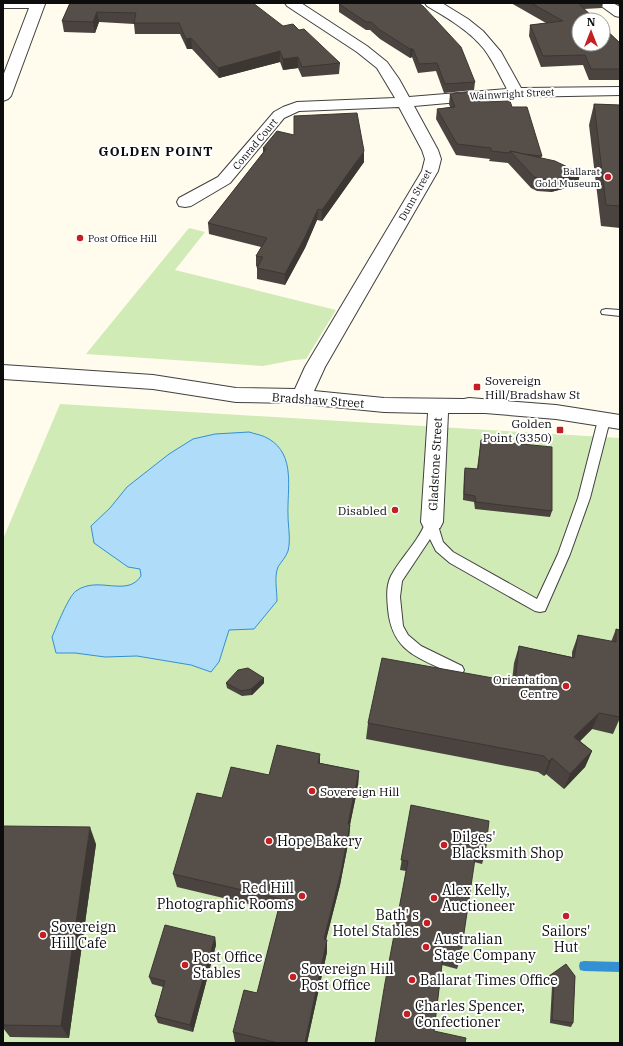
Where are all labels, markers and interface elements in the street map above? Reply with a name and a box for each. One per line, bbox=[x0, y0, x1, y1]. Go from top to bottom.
north arrow bbox=[571, 12, 611, 52]
text: N bbox=[587, 15, 596, 29]
street label: Wainwright Street bbox=[469, 85, 555, 103]
street label: Conrad Court bbox=[230, 115, 281, 172]
district label: GOLDEN POINT bbox=[98, 143, 214, 160]
place label: Ballarat Gold Museum bbox=[535, 165, 600, 190]
street label: Dunn Street bbox=[396, 167, 435, 223]
marker: Ballarat Gold Museum bbox=[603, 172, 613, 182]
place label: Post Office Hill bbox=[88, 232, 157, 245]
marker: Post Office Hill bbox=[75, 233, 85, 243]
place label: Sovereign Hill/Bradshaw St bbox=[485, 373, 580, 402]
marker: Sovereign Hill/Bradshaw St bbox=[472, 382, 482, 392]
street label: Bradshaw Street bbox=[271, 389, 365, 411]
place label: Golden Point (3350) bbox=[483, 416, 552, 445]
street label: Gladstone Street bbox=[425, 417, 445, 511]
marker: Golden Point (3350) bbox=[555, 425, 565, 435]
place label: Disabled bbox=[338, 503, 387, 518]
marker: Disabled bbox=[390, 505, 400, 515]
place label: Orientation Centre bbox=[493, 672, 558, 701]
marker: Orientation Centre bbox=[561, 681, 571, 691]
place label: Sovereign Hill bbox=[320, 784, 400, 799]
marker: Sovereign Hill bbox=[307, 786, 317, 796]
place label: Dilges' Blacksmith Shop bbox=[452, 828, 564, 862]
place label: Hope Bakery bbox=[277, 832, 363, 850]
marker: Hope Bakery bbox=[264, 836, 274, 846]
marker: Dilges' Blacksmith Shop bbox=[439, 840, 449, 850]
place label: Red Hill Photographic Rooms bbox=[157, 879, 294, 913]
place label: Alex Kelly, Auctioneer bbox=[442, 881, 515, 915]
marker: Red Hill Photographic Rooms bbox=[297, 891, 307, 901]
marker: Alex Kelly, Auctioneer bbox=[429, 893, 439, 903]
place label: Bath' s Hotel Stables bbox=[333, 906, 419, 940]
marker: Sailors' Hut bbox=[561, 911, 571, 921]
place label: Sovereign Hill Cafe bbox=[51, 918, 117, 952]
marker: Bath' s Hotel Stables bbox=[422, 918, 432, 928]
place label: Sailors' Hut bbox=[542, 922, 590, 956]
marker: Sovereign Hill Cafe bbox=[38, 930, 48, 940]
place label: Australian Stage Company bbox=[434, 930, 536, 964]
marker: Australian Stage Company bbox=[421, 942, 431, 952]
place label: Post Office Stables bbox=[193, 948, 263, 982]
marker: Post Office Stables bbox=[180, 960, 190, 970]
place label: Sovereign Hill Post Office bbox=[301, 960, 394, 994]
place label: Ballarat Times Office bbox=[420, 971, 558, 989]
marker: Sovereign Hill Post Office bbox=[288, 972, 298, 982]
marker: Ballarat Times Office bbox=[407, 975, 417, 985]
place label: Charles Spencer, Confectioner bbox=[415, 997, 525, 1031]
marker: Charles Spencer, Confectioner bbox=[402, 1009, 412, 1019]

